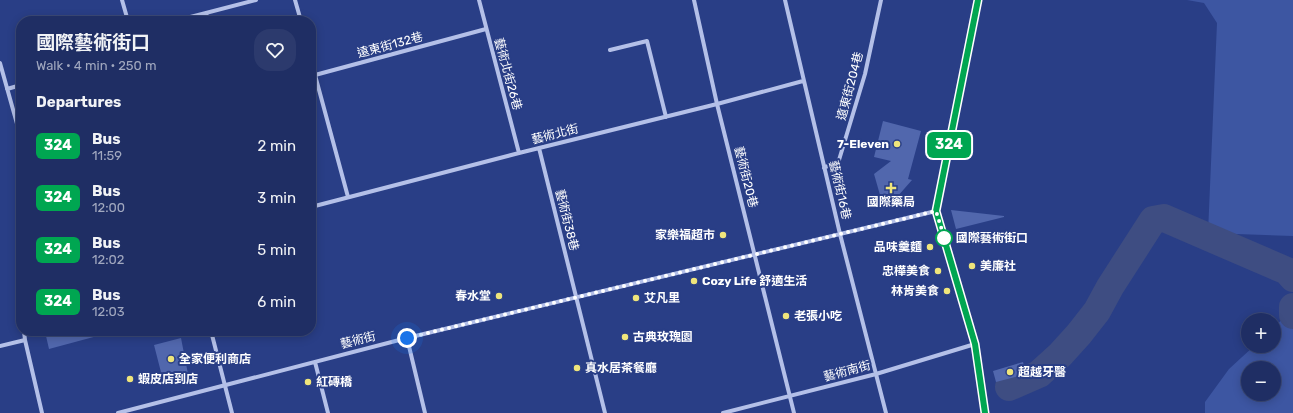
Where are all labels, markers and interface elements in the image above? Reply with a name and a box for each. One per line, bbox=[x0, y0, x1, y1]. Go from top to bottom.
button: heart bbox=[254, 29, 296, 71]
street label: 遠東街132巷 bbox=[356, 30, 424, 60]
text: 國際藝術街口 bbox=[36, 31, 150, 54]
street label: 藝術北街26巷 bbox=[492, 36, 524, 112]
street label: 遠東街204巷 bbox=[834, 50, 866, 122]
text: Walk · 4 min · 250 m bbox=[36, 58, 157, 73]
text: Departures bbox=[36, 93, 121, 111]
street label: 藝術北街 bbox=[530, 121, 580, 147]
text: Bus bbox=[92, 130, 120, 148]
line badge: 324 bbox=[926, 132, 972, 158]
text: 324 bbox=[935, 136, 963, 153]
text: 324 bbox=[44, 137, 72, 154]
text: 2 min bbox=[257, 137, 296, 155]
place label: 7-Eleven bbox=[837, 137, 889, 151]
marker: 7-Eleven bbox=[892, 139, 902, 149]
street label: 藝術街20巷 bbox=[732, 145, 760, 209]
text: 11:59 bbox=[92, 148, 122, 163]
street label: 藝術街16巷 bbox=[826, 159, 854, 221]
text: Bus bbox=[92, 182, 120, 200]
marker: 國際藥局 bbox=[886, 183, 896, 193]
street label: 藝術街38巷 bbox=[553, 188, 581, 252]
text: 324 bbox=[44, 189, 72, 206]
text: 3 min bbox=[257, 189, 296, 207]
place label: 國際藥局 bbox=[867, 195, 915, 209]
text: 12:00 bbox=[92, 200, 125, 215]
place label: 家樂福超市 bbox=[655, 228, 715, 242]
marker: 國際藝術街口 bbox=[935, 229, 953, 247]
marker: 家樂福超市 bbox=[718, 230, 728, 240]
place label: 國際藝術街口 bbox=[956, 231, 1028, 245]
text: Bus bbox=[92, 234, 120, 252]
place label: 品味羹麵 bbox=[874, 240, 922, 254]
text: 324 bbox=[44, 241, 72, 258]
text: 5 min bbox=[257, 241, 296, 259]
marker: 品味羹麵 bbox=[925, 242, 935, 252]
text: 12:02 bbox=[92, 252, 124, 267]
place label: 美廉社 bbox=[980, 259, 1016, 273]
marker: 美廉社 bbox=[967, 261, 977, 271]
place label: 忠樺美食 bbox=[882, 264, 930, 278]
marker: 忠樺美食 bbox=[933, 266, 943, 276]
place label: Cozy Life 舒適生活 bbox=[702, 274, 807, 288]
marker: Cozy Life 舒適生活 bbox=[689, 276, 699, 286]
place label: 林肯美食 bbox=[891, 284, 939, 298]
text: Bus bbox=[92, 286, 120, 304]
marker: 林肯美食 bbox=[942, 286, 952, 296]
place label: 春水堂 bbox=[455, 289, 491, 303]
marker: 春水堂 bbox=[494, 291, 504, 301]
place label: 艾凡里 bbox=[644, 291, 680, 305]
text: 324 bbox=[44, 293, 72, 310]
text: 6 min bbox=[257, 293, 296, 311]
marker: 艾凡里 bbox=[631, 293, 641, 303]
text: 12:03 bbox=[92, 304, 125, 319]
place label: 老張小吃 bbox=[794, 309, 842, 323]
marker: 老張小吃 bbox=[781, 311, 791, 321]
map controls bbox=[1241, 313, 1281, 401]
button: + bbox=[1241, 313, 1281, 353]
your location bbox=[397, 328, 417, 348]
street label: 藝術街 bbox=[339, 329, 377, 351]
place label: 古典玫瑰園 bbox=[633, 330, 693, 344]
marker: 古典玫瑰園 bbox=[620, 332, 630, 342]
place label: 全家便利商店 bbox=[179, 352, 251, 366]
marker: 全家便利商店 bbox=[166, 354, 176, 364]
street label: 藝術南街 bbox=[822, 358, 872, 384]
place label: 真水居茶餐廳 bbox=[585, 361, 657, 375]
button: − bbox=[1241, 361, 1281, 401]
marker: 真水居茶餐廳 bbox=[572, 363, 582, 373]
place label: 超越牙醫 bbox=[1018, 365, 1066, 379]
marker: 超越牙醫 bbox=[1005, 367, 1015, 377]
place label: 蝦皮店到店 bbox=[138, 372, 198, 386]
marker: 蝦皮店到店 bbox=[125, 374, 135, 384]
place label: 紅磚橋 bbox=[316, 375, 353, 389]
marker: 紅磚橋 bbox=[303, 377, 313, 387]

